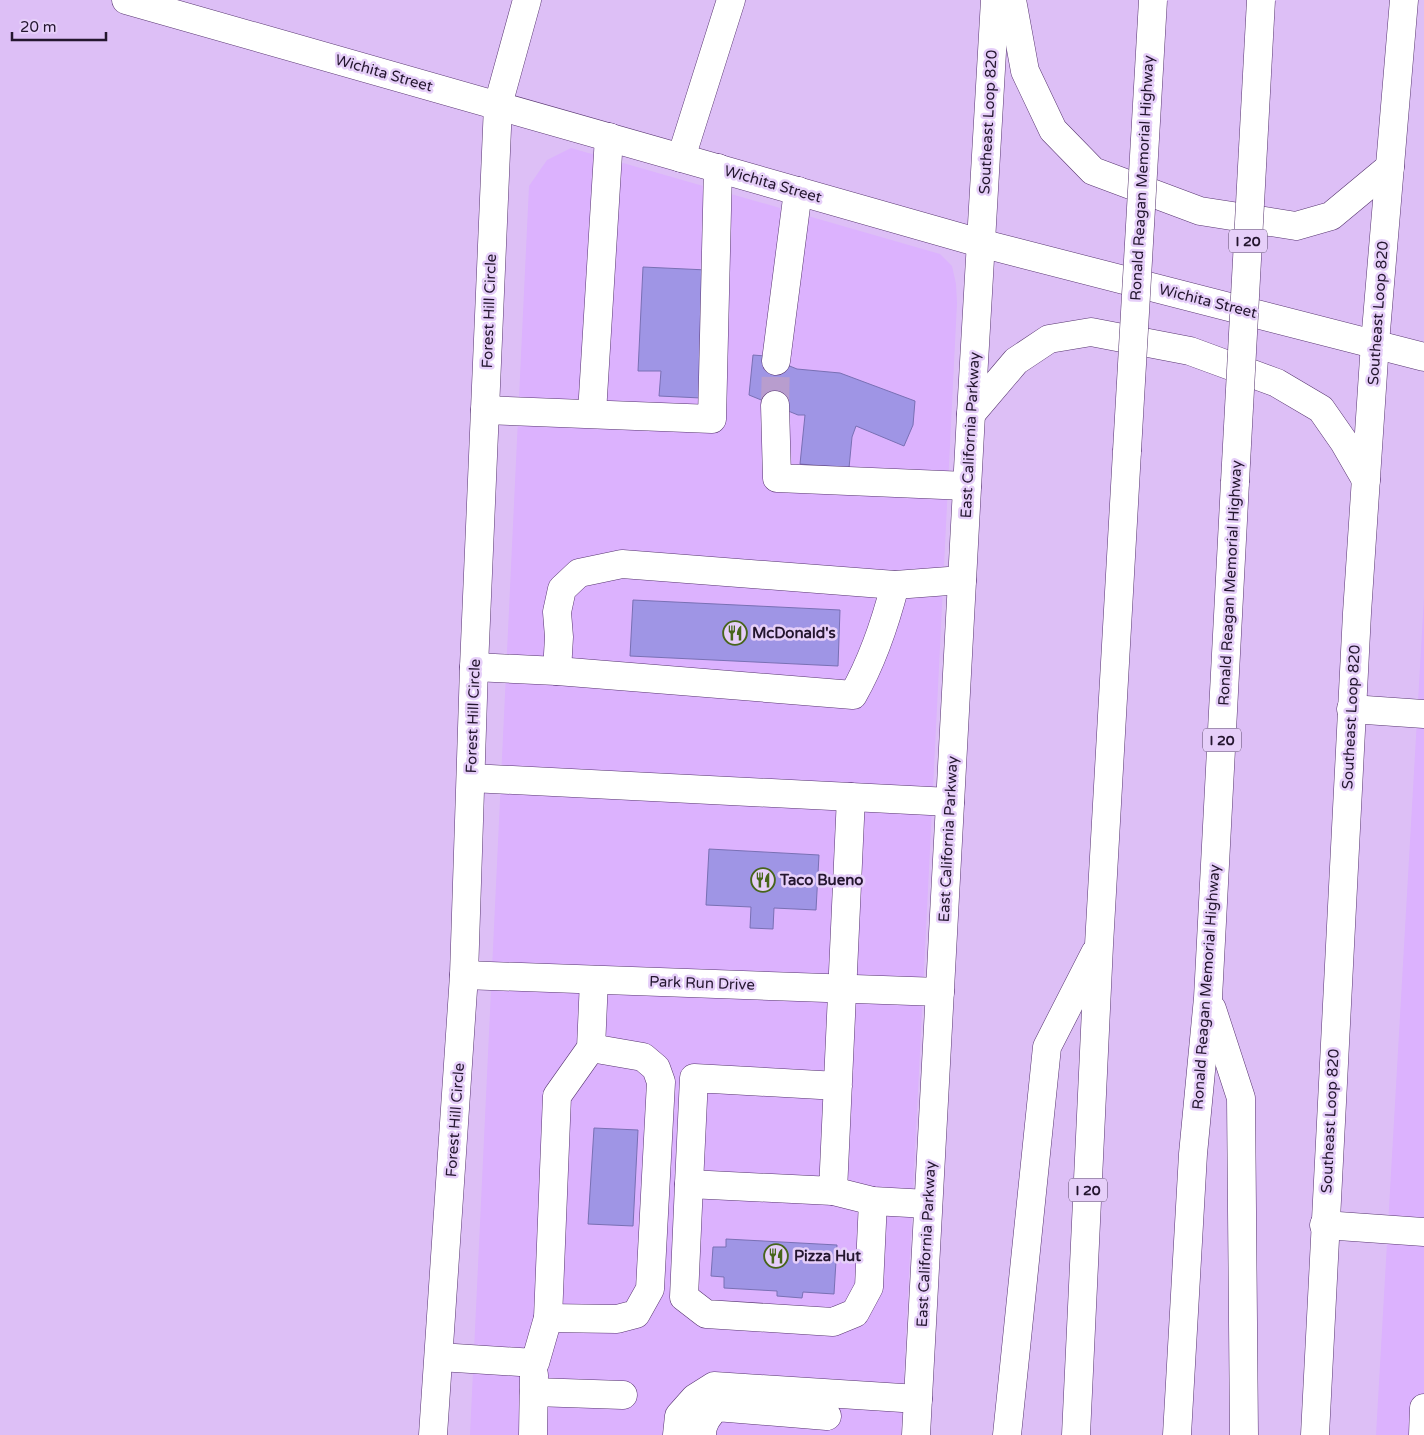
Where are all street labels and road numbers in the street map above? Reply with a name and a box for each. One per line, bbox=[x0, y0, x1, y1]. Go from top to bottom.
street label: Southeast Loop 820 bbox=[975, 49, 1001, 195]
street label: Wichita Street bbox=[333, 50, 435, 96]
street label: Ronald Reagan Memorial Highway bbox=[1127, 55, 1157, 301]
street label: Wichita Street bbox=[722, 161, 824, 207]
road number: I 20 bbox=[1229, 230, 1267, 252]
street label: Southeast Loop 820 bbox=[1364, 240, 1392, 386]
street label: Forest Hill Circle bbox=[478, 253, 500, 369]
street label: Wichita Street bbox=[1157, 280, 1259, 322]
street label: East California Parkway bbox=[957, 351, 983, 519]
street label: Ronald Reagan Memorial Highway bbox=[1215, 460, 1245, 706]
street label: Southeast Loop 820 bbox=[1338, 644, 1364, 790]
street label: Forest Hill Circle bbox=[462, 658, 484, 774]
road number: I 20 bbox=[1203, 728, 1241, 752]
street label: East California Parkway bbox=[935, 755, 961, 923]
street label: Ronald Reagan Memorial Highway bbox=[1188, 864, 1224, 1110]
street label: Park Run Drive bbox=[649, 972, 755, 994]
street label: Southeast Loop 820 bbox=[1317, 1048, 1343, 1194]
street label: Forest Hill Circle bbox=[442, 1062, 468, 1178]
street label: East California Parkway bbox=[913, 1160, 939, 1328]
road number: I 20 bbox=[1069, 1178, 1107, 1202]

